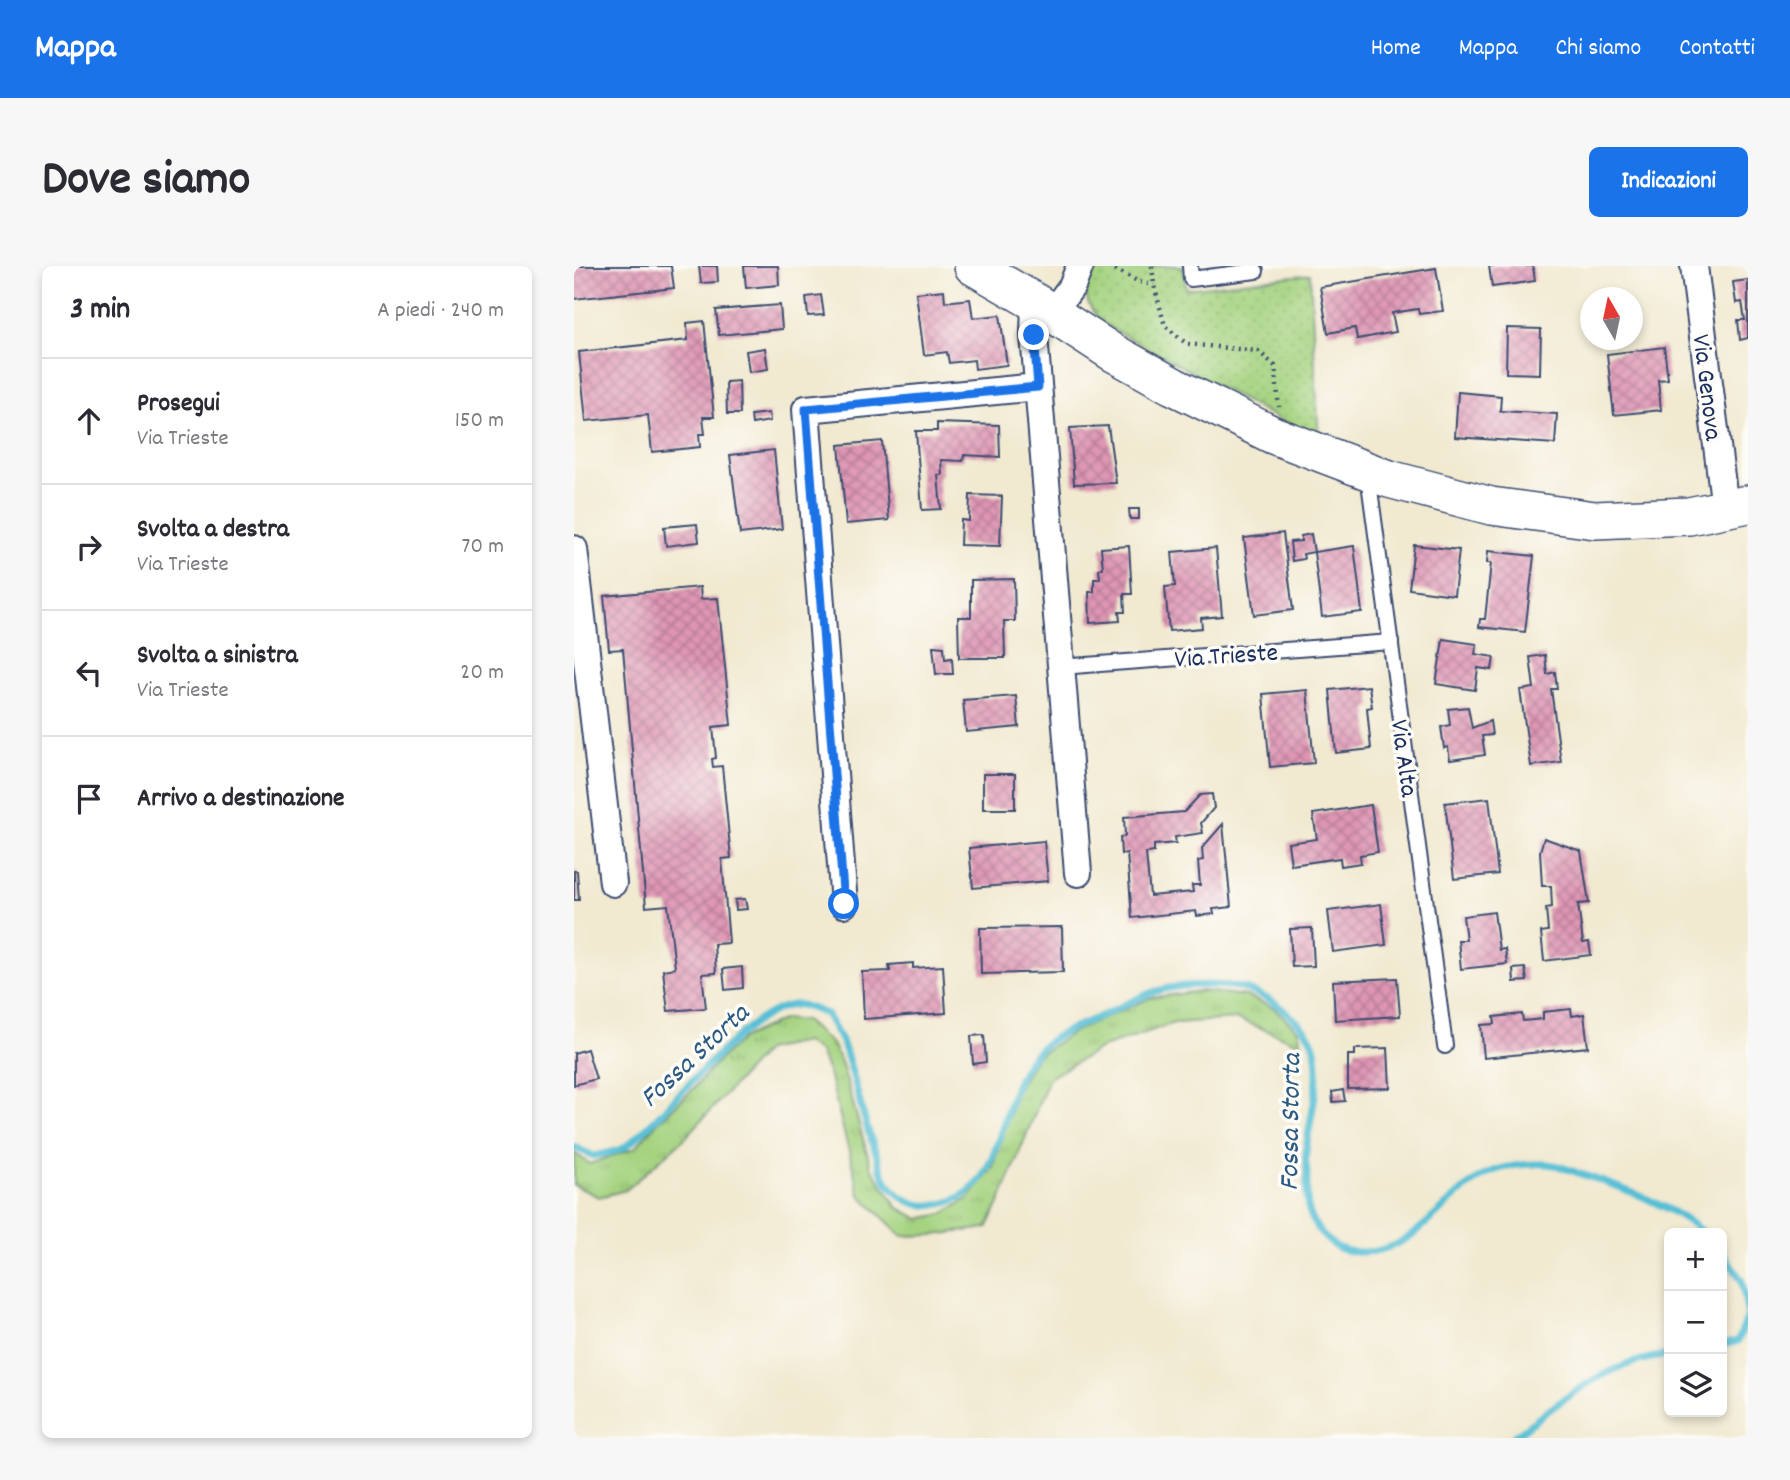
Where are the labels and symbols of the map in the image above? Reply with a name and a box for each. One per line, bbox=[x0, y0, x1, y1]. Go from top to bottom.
north arrow bbox=[1580, 287, 1643, 350]
route end bbox=[1018, 319, 1049, 350]
street label: Via Genova bbox=[1681, 332, 1730, 443]
street label: Via Trieste bbox=[1173, 635, 1279, 680]
street label: Via Alta bbox=[1379, 717, 1426, 800]
route start bbox=[828, 888, 859, 919]
water label: Fossa Storta bbox=[633, 995, 762, 1119]
water label: Fossa Storta bbox=[1272, 1051, 1314, 1191]

